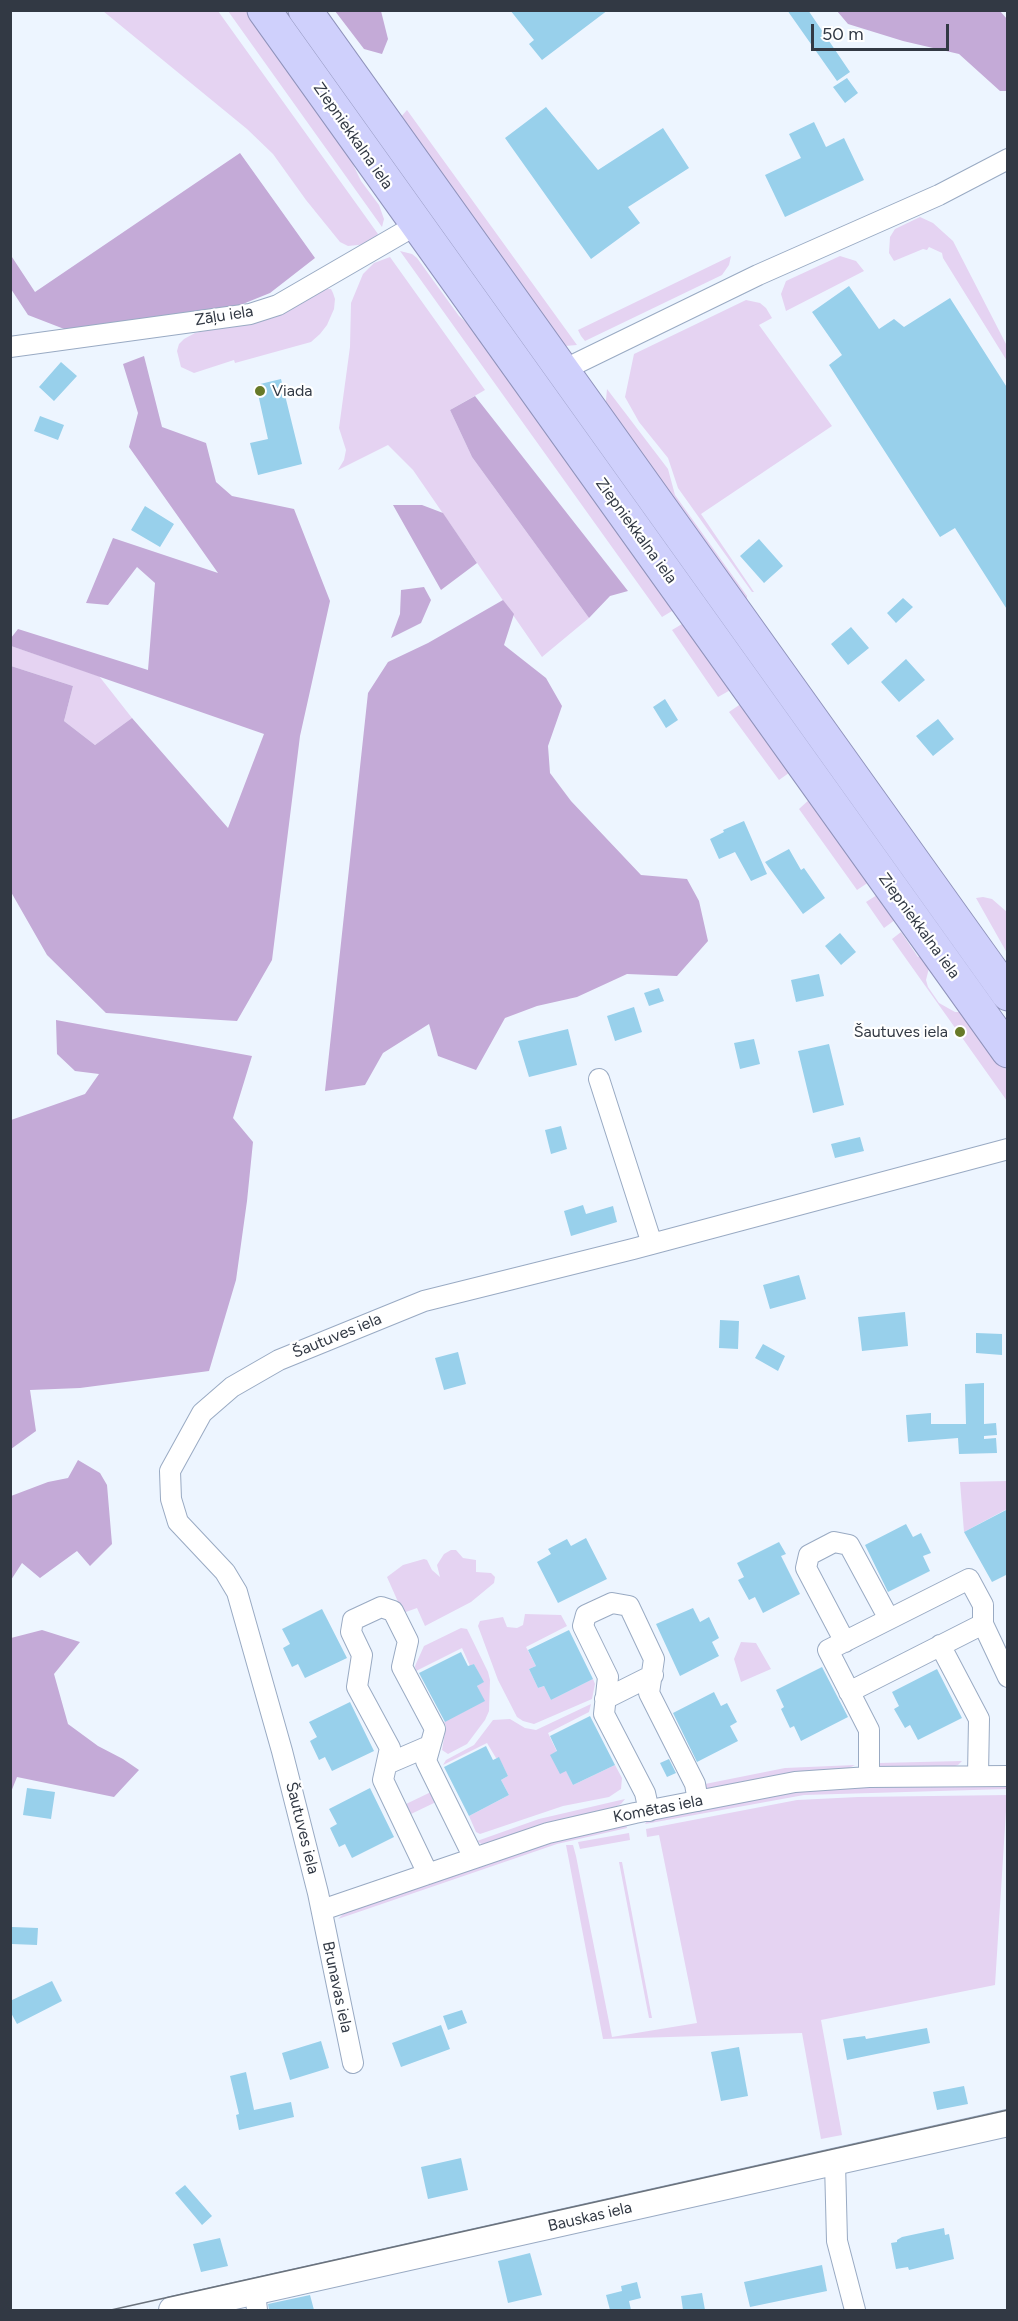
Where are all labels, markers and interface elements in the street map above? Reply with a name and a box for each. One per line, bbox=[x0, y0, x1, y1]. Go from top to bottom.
scale bar bbox=[814, 12, 952, 50]
text: 50 m bbox=[822, 23, 864, 45]
street label: Ziepniekkalna iela bbox=[309, 79, 397, 193]
street label: Zāļu iela bbox=[193, 302, 255, 330]
place label: Viada bbox=[272, 381, 312, 401]
marker: Viada bbox=[253, 384, 267, 398]
street label: Ziepniekkalna iela bbox=[591, 474, 681, 588]
street label: Ziepniekkalna iela bbox=[874, 869, 964, 983]
place label: Šautuves iela bbox=[854, 1022, 948, 1042]
marker: Šautuves iela bbox=[953, 1025, 967, 1039]
street label: Šautuves iela bbox=[290, 1309, 384, 1363]
street label: Šautuves iela bbox=[281, 1780, 323, 1876]
street label: Komētas iela bbox=[612, 1791, 704, 1827]
street label: Brunavas iela bbox=[318, 1940, 356, 2034]
street label: Bauskas iela bbox=[546, 2198, 634, 2236]

